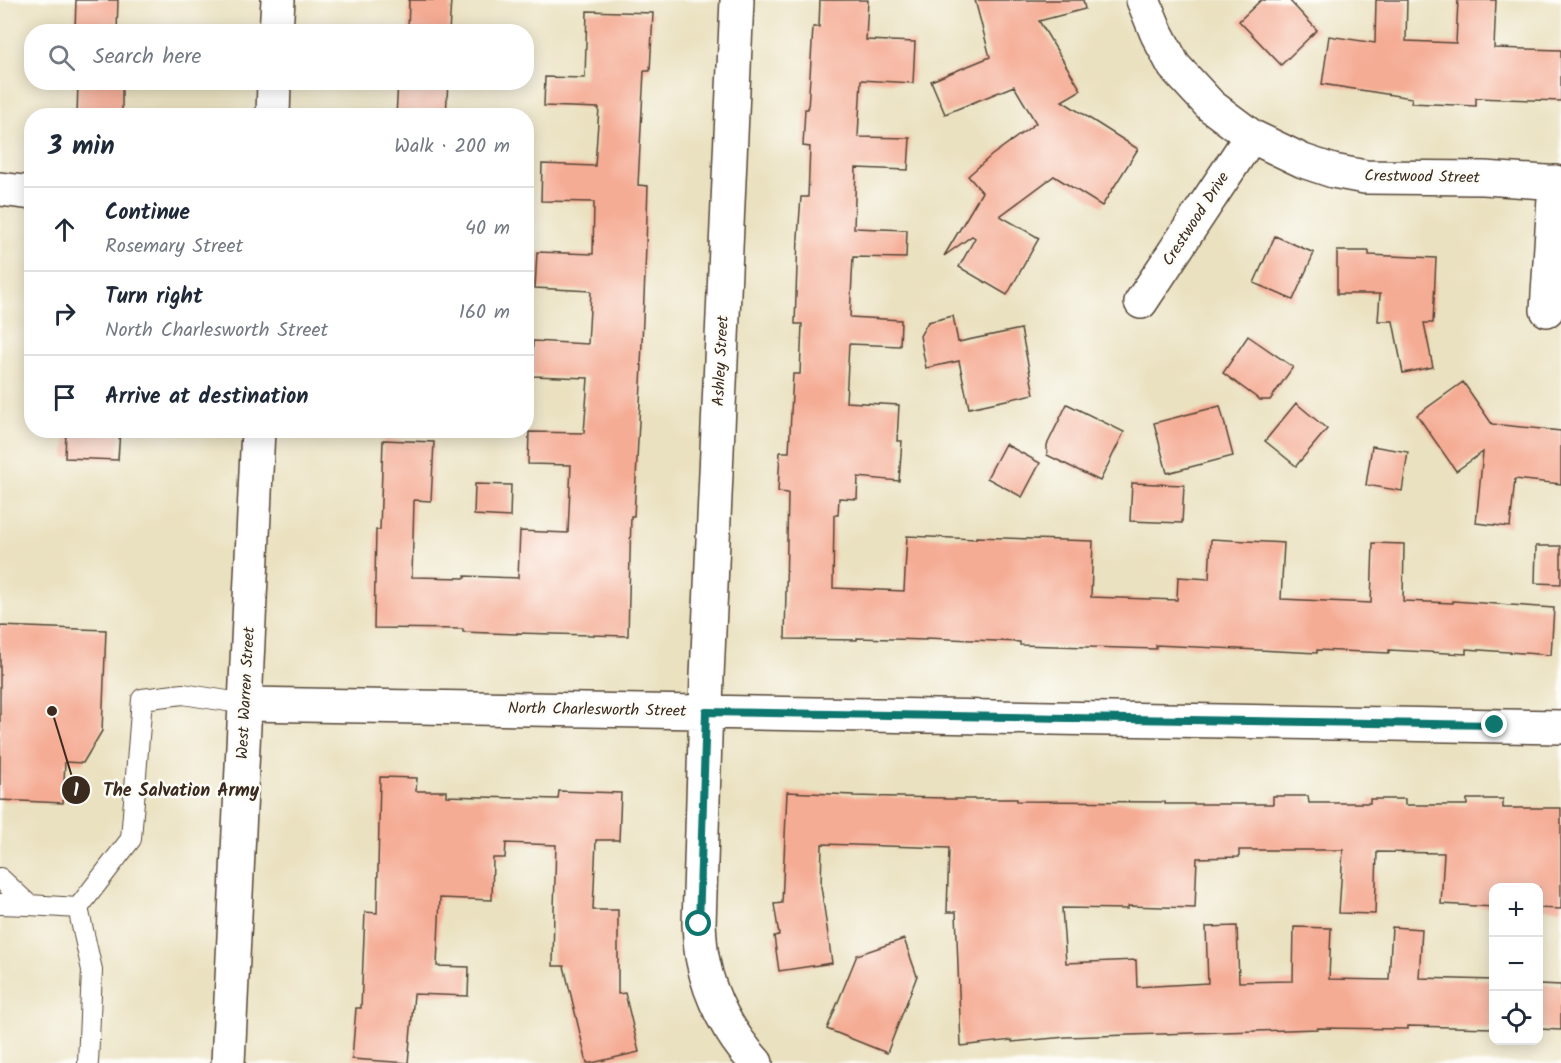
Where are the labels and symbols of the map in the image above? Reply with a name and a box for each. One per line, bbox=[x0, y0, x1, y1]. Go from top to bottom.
street label: Crestwood Street bbox=[1364, 163, 1481, 191]
street label: Crestwood Drive bbox=[1156, 167, 1236, 271]
street label: Ashley Street bbox=[706, 314, 736, 407]
street label: West Warren Street bbox=[230, 625, 262, 760]
street label: North Charlesworth Street bbox=[508, 696, 687, 724]
route end bbox=[1481, 711, 1507, 737]
callout: The Salvation Army bbox=[61, 772, 271, 808]
text: 1 bbox=[73, 777, 79, 806]
text: The Salvation Army bbox=[103, 777, 260, 806]
route start bbox=[685, 910, 711, 936]

